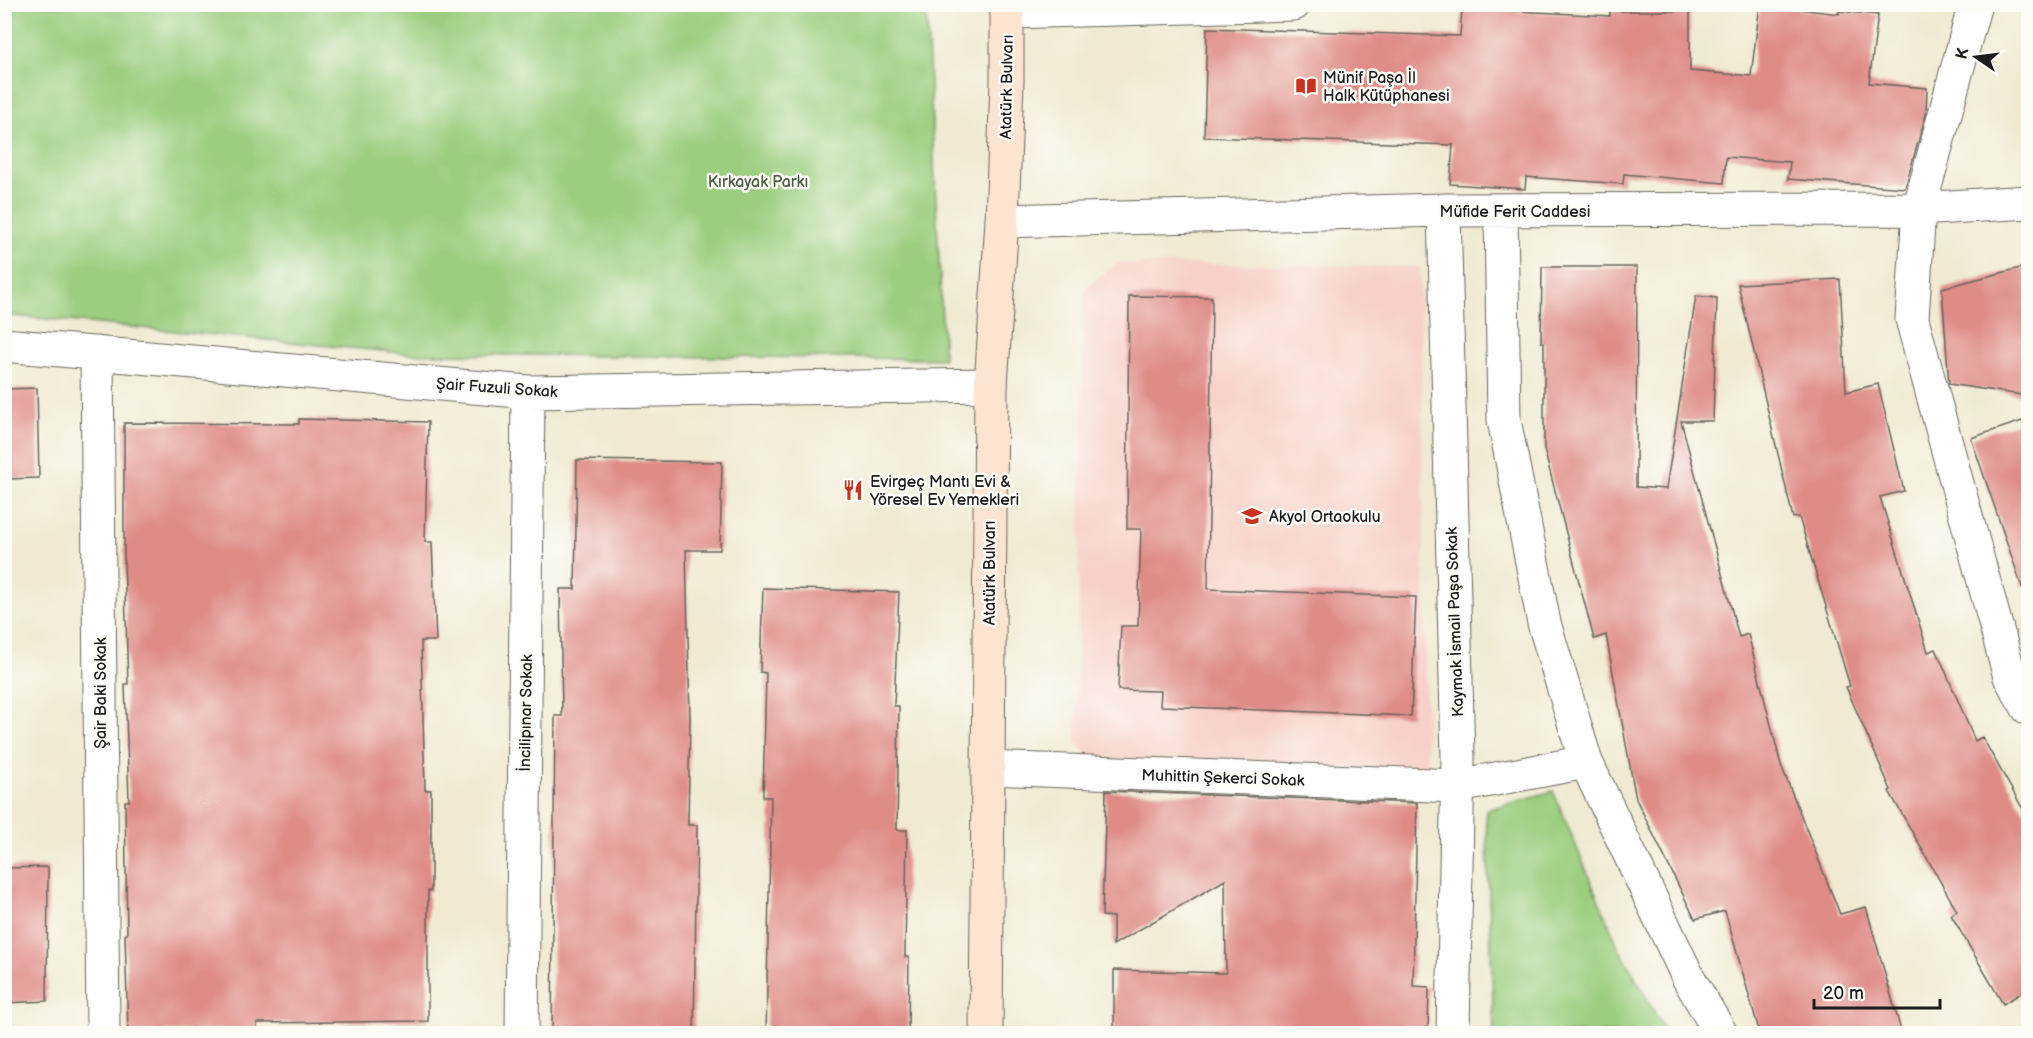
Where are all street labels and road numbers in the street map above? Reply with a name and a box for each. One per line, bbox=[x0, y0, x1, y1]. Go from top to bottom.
street label: Atatürk Bulvarı bbox=[997, 35, 1018, 139]
street label: Müfide Ferit Caddesi bbox=[1440, 203, 1590, 222]
street label: Şair Fuzuli Sokak bbox=[435, 375, 559, 402]
street label: Atatürk Bulvarı bbox=[981, 521, 1000, 625]
street label: Kaymak İsmail Paşa Sokak bbox=[1441, 527, 1468, 717]
street label: Şair Baki Sokak bbox=[92, 637, 111, 749]
street label: İncilipınar Sokak bbox=[514, 654, 537, 772]
street label: Muhittin Şekerci Sokak bbox=[1141, 766, 1305, 791]

